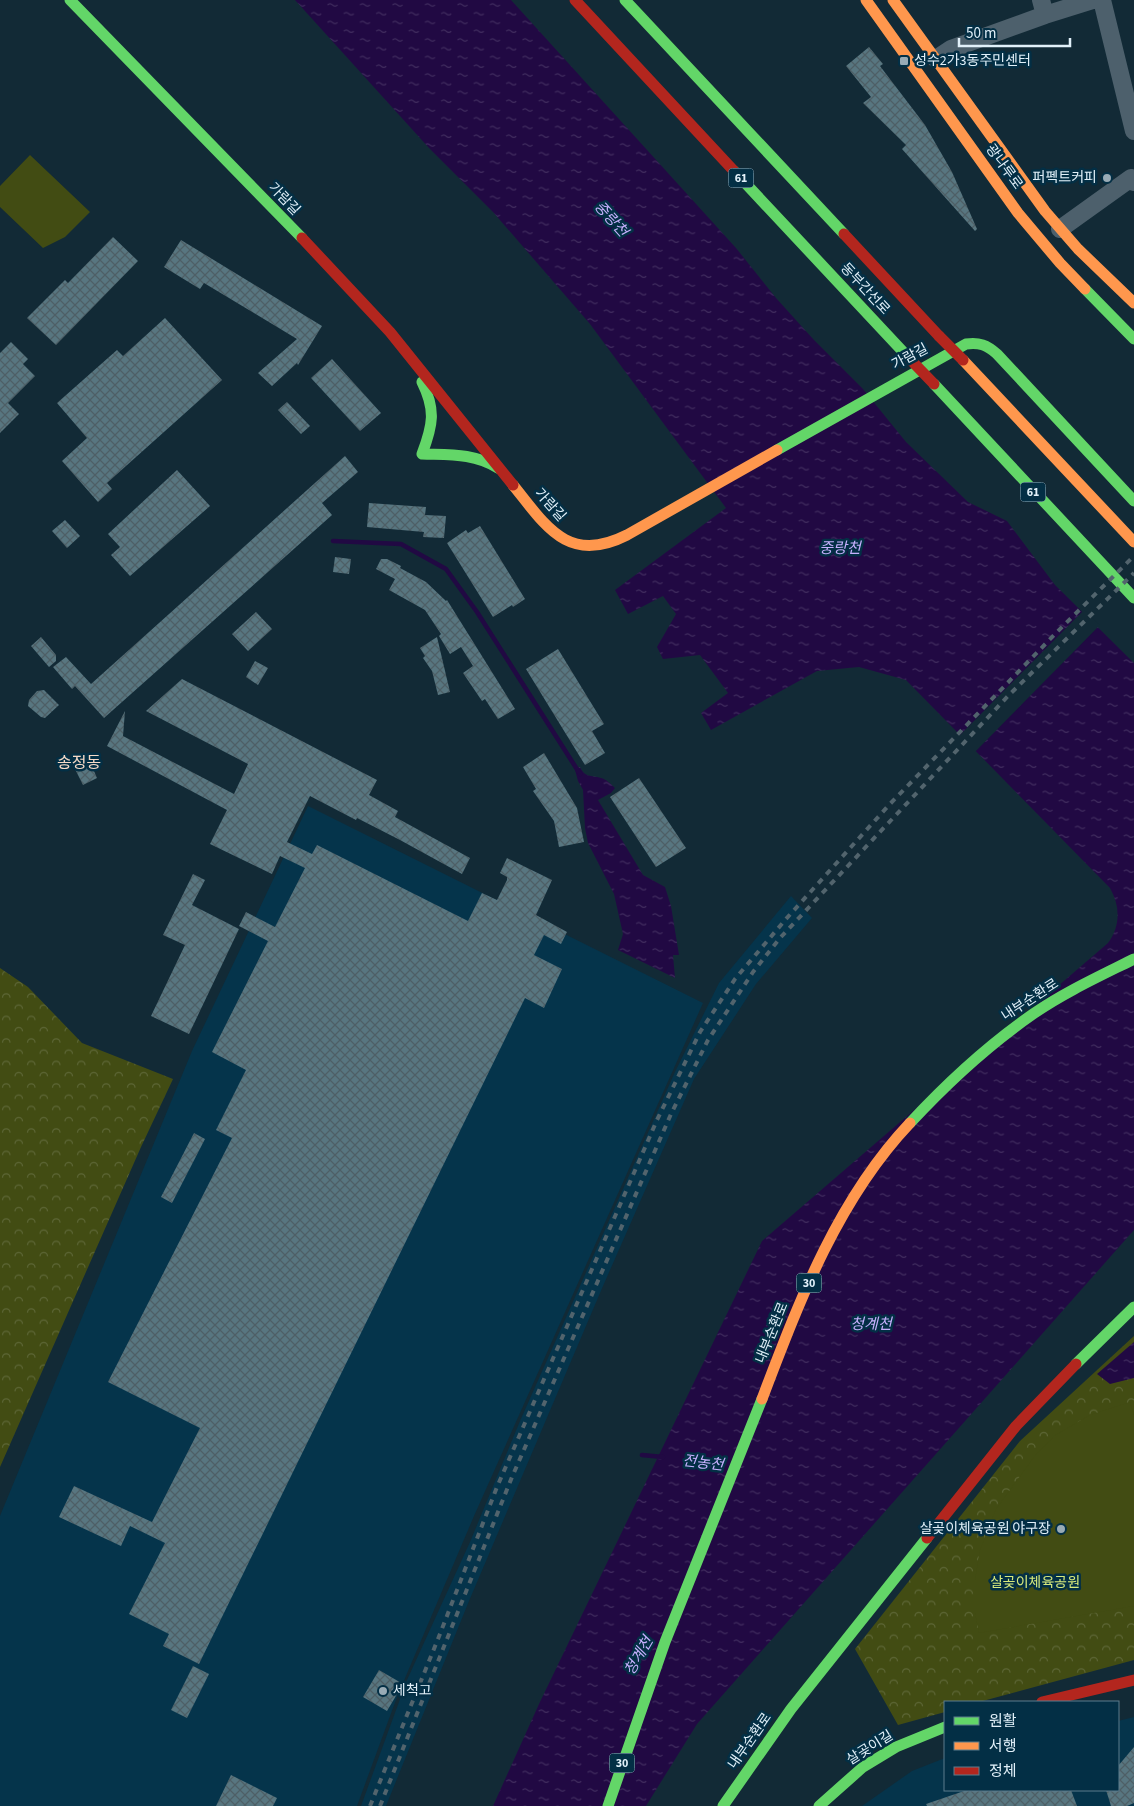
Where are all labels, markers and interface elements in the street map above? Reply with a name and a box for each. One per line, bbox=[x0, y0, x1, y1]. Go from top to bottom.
scale bar bbox=[959, 15, 1070, 47]
text: 50 m bbox=[966, 23, 996, 44]
place label: 성수2가3동주민센터 bbox=[914, 51, 1031, 71]
marker: 성수2가3동주민센터 bbox=[898, 55, 910, 67]
street label: 광나루로 bbox=[981, 140, 1027, 194]
road number: 61 bbox=[728, 168, 754, 188]
place label: 퍼펙트커피 bbox=[1033, 168, 1097, 188]
marker: 퍼펙트커피 bbox=[1101, 172, 1113, 184]
street label: 가람길 bbox=[263, 178, 305, 220]
water label: 중랑천 bbox=[589, 197, 634, 243]
street label: 동부간선로 bbox=[836, 259, 894, 319]
street label: 가람길 bbox=[888, 339, 932, 375]
road number: 61 bbox=[1020, 482, 1046, 502]
street label: 가람길 bbox=[530, 484, 570, 526]
water label: 중랑천 bbox=[819, 538, 863, 559]
district label: 송정동 bbox=[57, 752, 101, 774]
street label: 내부순환로 bbox=[998, 974, 1063, 1026]
road number: 30 bbox=[796, 1274, 822, 1292]
street label: 내부순환로 bbox=[751, 1299, 793, 1367]
water label: 청계천 bbox=[850, 1314, 894, 1335]
water label: 전농천 bbox=[681, 1450, 727, 1476]
place label: 살곶이체육공원 야구장 bbox=[919, 1519, 1051, 1539]
marker: 살곶이체육공원 야구장 bbox=[1055, 1523, 1067, 1535]
park label: 살곶이체육공원 bbox=[990, 1573, 1080, 1593]
water label: 청계천 bbox=[620, 1631, 660, 1679]
place label: 세척고 bbox=[393, 1681, 432, 1701]
marker: 세척고 bbox=[377, 1685, 389, 1697]
legend bbox=[944, 1701, 1119, 1791]
street label: 내부순환로 bbox=[723, 1709, 777, 1773]
text: 원활 bbox=[989, 1711, 1017, 1732]
street label: 살곶이길 bbox=[843, 1726, 897, 1770]
text: 서행 bbox=[989, 1736, 1017, 1757]
road number: 30 bbox=[610, 1754, 634, 1772]
text: 정체 bbox=[989, 1761, 1017, 1782]

